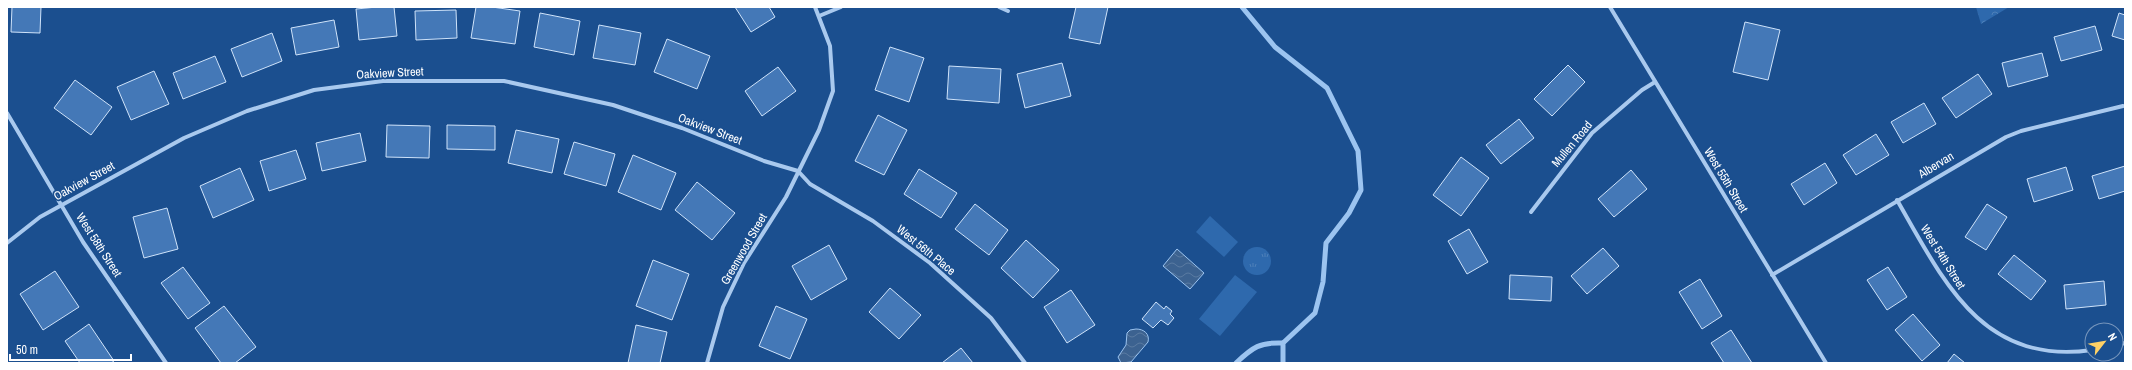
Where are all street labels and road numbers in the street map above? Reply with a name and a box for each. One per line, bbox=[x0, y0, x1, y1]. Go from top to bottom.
street label: Oakview Street bbox=[356, 63, 424, 83]
street label: Oakview Street bbox=[676, 109, 745, 149]
street label: Mullen Road bbox=[1548, 118, 1596, 170]
street label: West 55th Street bbox=[1700, 145, 1752, 216]
street label: Albervan bbox=[1914, 148, 1957, 182]
street label: Oakview Street bbox=[51, 158, 118, 204]
street label: West 58th Street bbox=[72, 210, 126, 280]
street label: Greenwood Street bbox=[717, 210, 771, 288]
street label: West 56th Place bbox=[893, 221, 959, 279]
street label: West 54th Street bbox=[1917, 222, 1969, 292]

